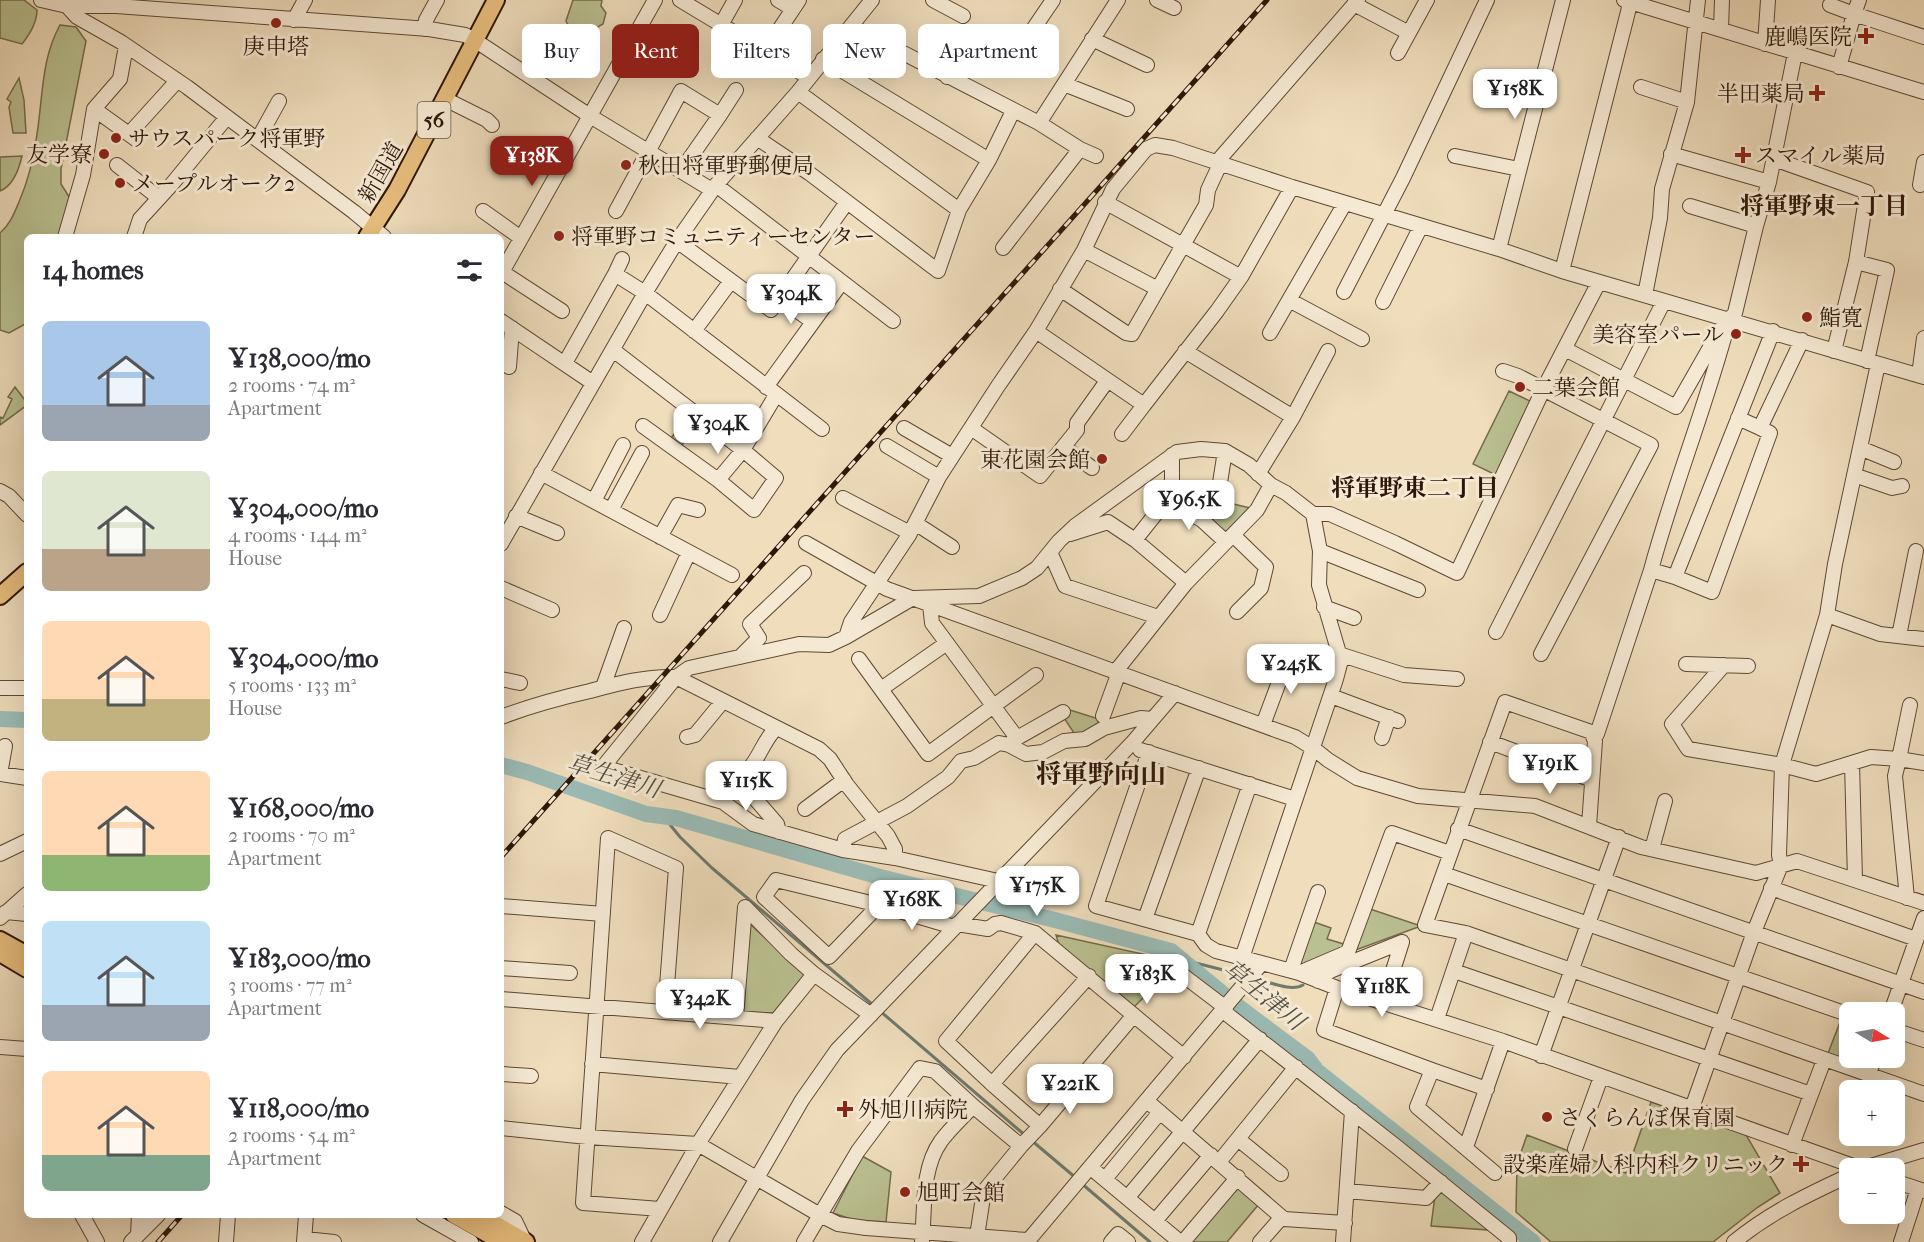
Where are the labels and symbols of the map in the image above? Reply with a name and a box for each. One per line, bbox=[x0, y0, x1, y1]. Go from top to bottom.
marker: 庚申塔 bbox=[269, 16, 283, 30]
place label: 鹿嶋医院 bbox=[1764, 24, 1852, 50]
marker: 鹿嶋医院 bbox=[1857, 27, 1875, 45]
place label: 庚申塔 bbox=[243, 34, 309, 60]
pin: ¥158K bbox=[1473, 69, 1557, 120]
place label: 半田薬局 bbox=[1717, 81, 1805, 107]
marker: 半田薬局 bbox=[1810, 86, 1824, 100]
road number: 56 bbox=[418, 102, 450, 138]
place label: サウスパーク将軍野 bbox=[128, 126, 325, 152]
marker: サウスパーク将軍野 bbox=[109, 131, 123, 145]
pin: ¥138K bbox=[490, 136, 574, 187]
street label: 新国道 bbox=[353, 137, 409, 208]
place label: 友学寮 bbox=[26, 142, 92, 168]
place label: スマイル薬局 bbox=[1755, 143, 1886, 169]
marker: 友学寮 bbox=[97, 147, 111, 161]
marker: スマイル薬局 bbox=[1736, 148, 1750, 162]
place label: 秋田将軍野郵便局 bbox=[638, 153, 814, 179]
marker: 秋田将軍野郵便局 bbox=[619, 158, 633, 172]
place label: メープルオーク2 bbox=[132, 171, 295, 197]
marker: メープルオーク2 bbox=[113, 176, 127, 190]
district label: 将軍野東一丁目 bbox=[1740, 192, 1908, 220]
place label: 将軍野コミュニティーセンター bbox=[571, 224, 875, 250]
marker: 将軍野コミュニティーセンター bbox=[552, 229, 566, 243]
pin: ¥304K bbox=[749, 274, 833, 325]
place label: 鮨寛 bbox=[1819, 305, 1863, 331]
marker: 鮨寛 bbox=[1800, 310, 1814, 324]
place label: 美容室パール bbox=[1592, 322, 1724, 348]
marker: 美容室パール bbox=[1729, 327, 1743, 341]
place label: 二葉会館 bbox=[1532, 375, 1620, 401]
marker: 二葉会館 bbox=[1513, 380, 1527, 394]
pin: ¥304K bbox=[676, 404, 760, 455]
place label: 東花園会館 bbox=[980, 447, 1090, 473]
marker: 東花園会館 bbox=[1095, 452, 1109, 466]
district label: 将軍野東二丁目 bbox=[1331, 474, 1499, 502]
pin: ¥96.5K bbox=[1140, 480, 1238, 531]
pin: ¥245K bbox=[1249, 644, 1333, 695]
pin: ¥191K bbox=[1508, 744, 1592, 795]
water label: 草生津川 bbox=[564, 749, 667, 804]
district label: 将軍野向山 bbox=[1036, 759, 1166, 790]
pin: ¥115K bbox=[704, 761, 788, 812]
pin: ¥175K bbox=[995, 866, 1079, 917]
pin: ¥168K bbox=[870, 880, 954, 931]
pin: ¥183K bbox=[1105, 954, 1189, 1005]
water label: 草生津川 bbox=[1218, 954, 1312, 1038]
pin: ¥118K bbox=[1340, 967, 1424, 1018]
pin: ¥342K bbox=[658, 979, 742, 1030]
north arrow bbox=[1839, 1002, 1905, 1068]
pin: ¥221K bbox=[1028, 1064, 1112, 1115]
place label: 外旭川病院 bbox=[858, 1097, 968, 1123]
marker: 外旭川病院 bbox=[836, 1100, 854, 1118]
place label: さくらんぼ保育園 bbox=[1559, 1105, 1735, 1131]
marker: さくらんぼ保育園 bbox=[1540, 1110, 1554, 1124]
place label: 設楽産婦人科内科クリニック bbox=[1503, 1152, 1788, 1178]
marker: 設楽産婦人科内科クリニック bbox=[1792, 1155, 1810, 1173]
place label: 旭町会館 bbox=[917, 1180, 1005, 1206]
marker: 旭町会館 bbox=[898, 1185, 912, 1199]

